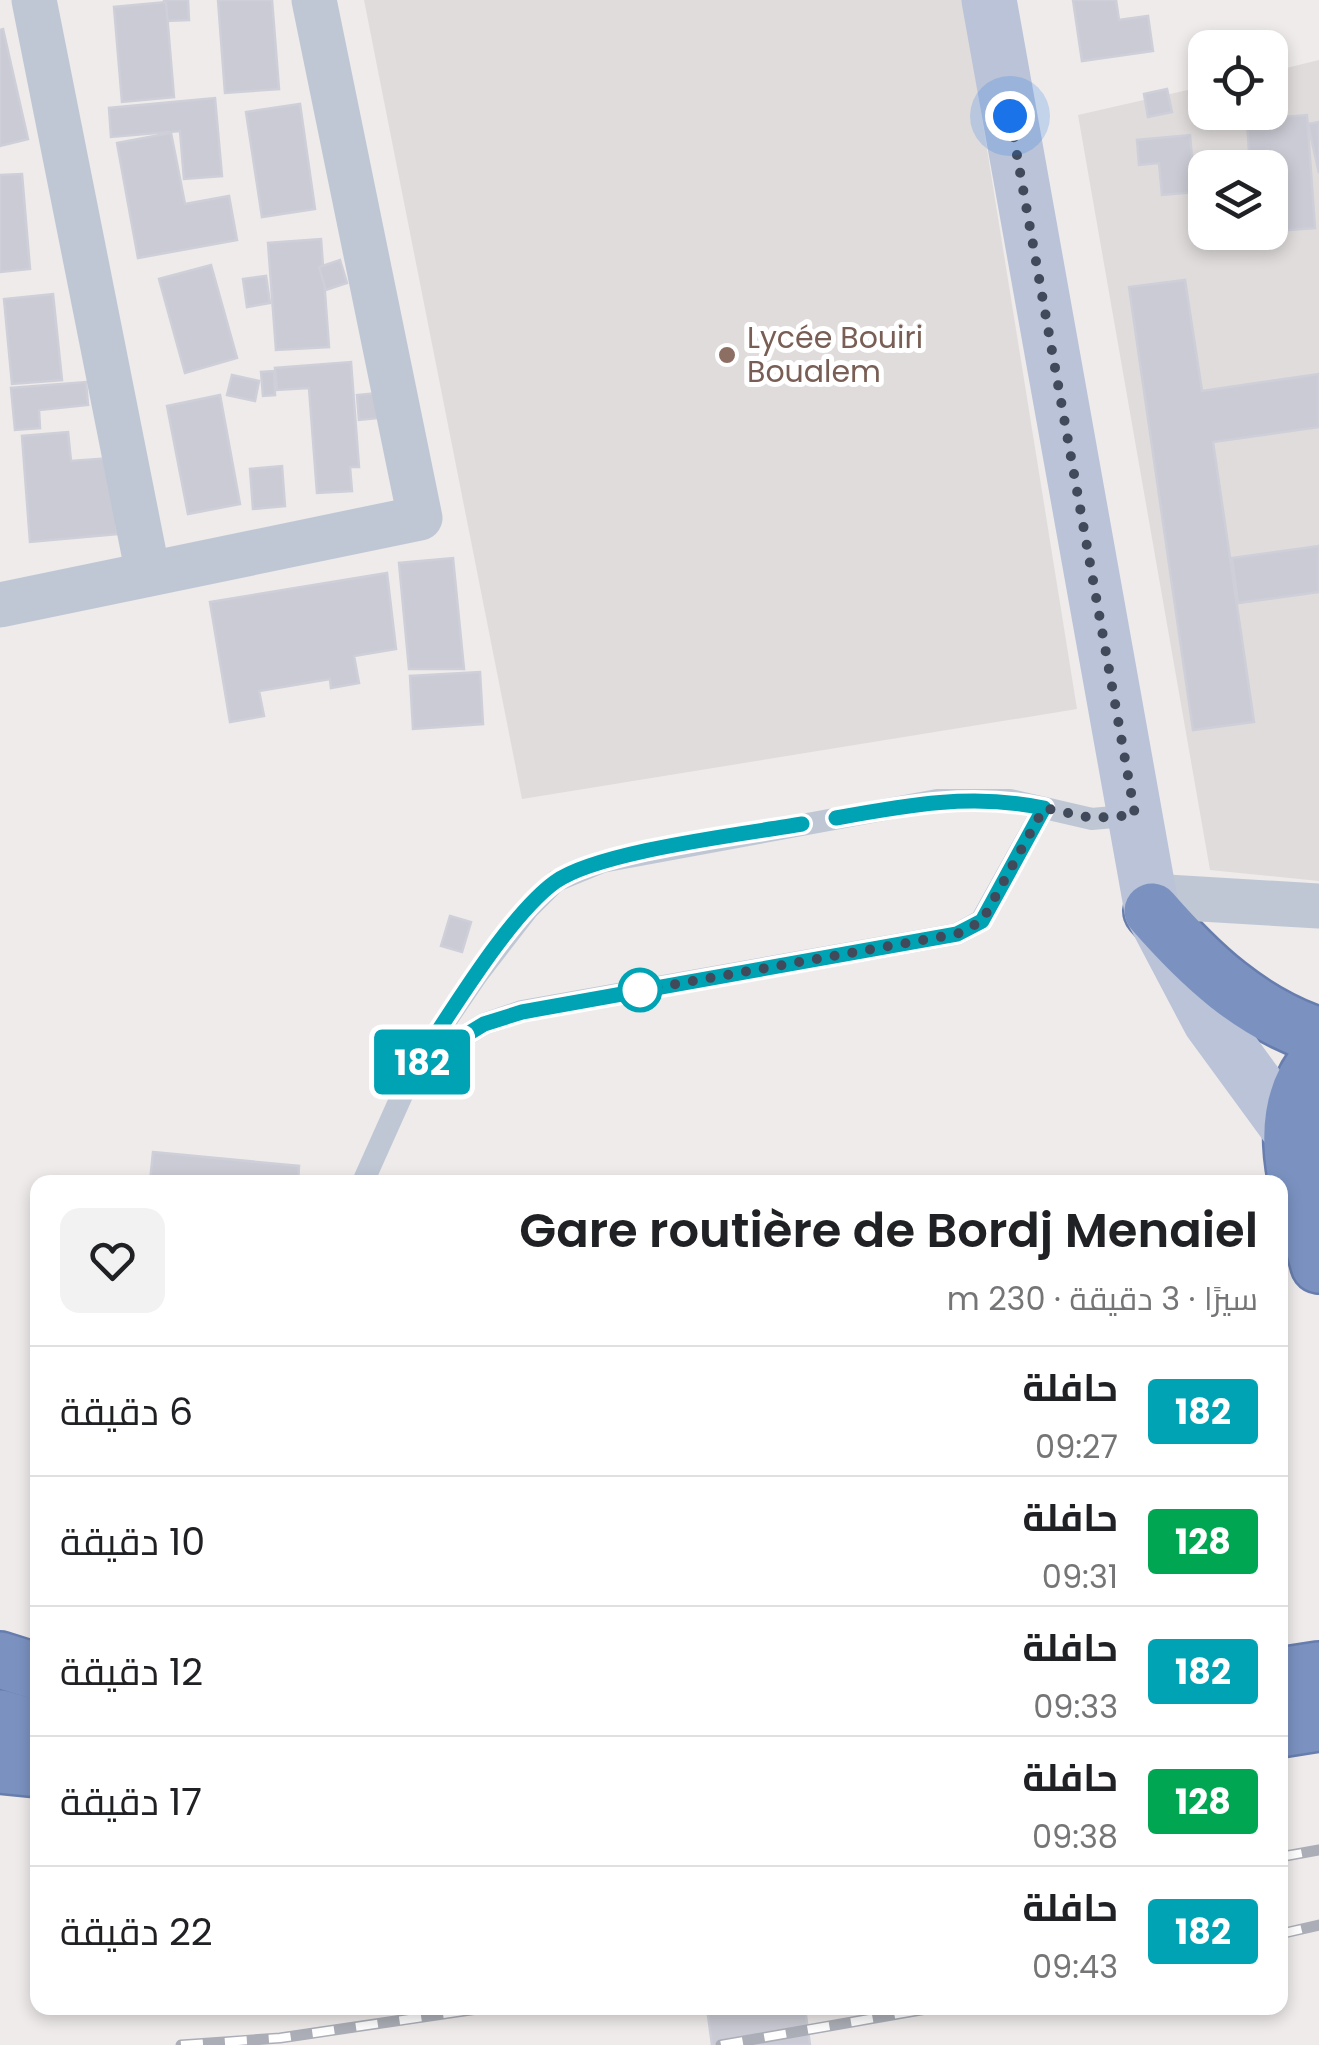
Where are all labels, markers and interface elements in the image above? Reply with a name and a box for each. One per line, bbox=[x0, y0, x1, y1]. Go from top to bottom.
map controls bbox=[1188, 30, 1288, 250]
button: locate bbox=[1188, 30, 1288, 130]
your location bbox=[985, 91, 1035, 141]
button: layers bbox=[1188, 150, 1288, 250]
place label: Lycée Bouiri Boualem bbox=[747, 316, 923, 393]
marker: Lycée Bouiri Boualem bbox=[716, 344, 738, 366]
unlabelled marker bbox=[619, 969, 661, 1011]
line badge: 182 bbox=[364, 1030, 480, 1094]
text: 182 bbox=[394, 1038, 450, 1087]
text: Gare routière de Bordj Menaiel bbox=[519, 1197, 1258, 1264]
button: heart bbox=[60, 1208, 165, 1313]
text: سيرًا · 3 دقيقة · 230 m bbox=[947, 1276, 1258, 1321]
text: حافلة bbox=[1022, 1361, 1118, 1414]
text: 6 دقيقة bbox=[60, 1385, 193, 1438]
text: 182 bbox=[1175, 1387, 1231, 1436]
text: 09:27 bbox=[1035, 1424, 1118, 1469]
text: حافلة bbox=[1022, 1491, 1118, 1544]
text: 10 دقيقة bbox=[60, 1515, 205, 1568]
text: 128 bbox=[1175, 1517, 1231, 1566]
text: 09:31 bbox=[1042, 1554, 1118, 1599]
text: حافلة bbox=[1022, 1621, 1118, 1674]
text: 12 دقيقة bbox=[60, 1645, 203, 1698]
text: 182 bbox=[1175, 1647, 1231, 1696]
text: 09:33 bbox=[1033, 1684, 1118, 1729]
text: حافلة bbox=[1022, 1751, 1118, 1804]
text: 17 دقيقة bbox=[60, 1775, 202, 1828]
text: 128 bbox=[1175, 1777, 1231, 1826]
text: 09:38 bbox=[1032, 1814, 1118, 1859]
text: حافلة bbox=[1022, 1881, 1118, 1934]
text: 22 دقيقة bbox=[60, 1905, 213, 1958]
text: 182 bbox=[1175, 1907, 1231, 1956]
text: 09:43 bbox=[1032, 1944, 1118, 1989]

